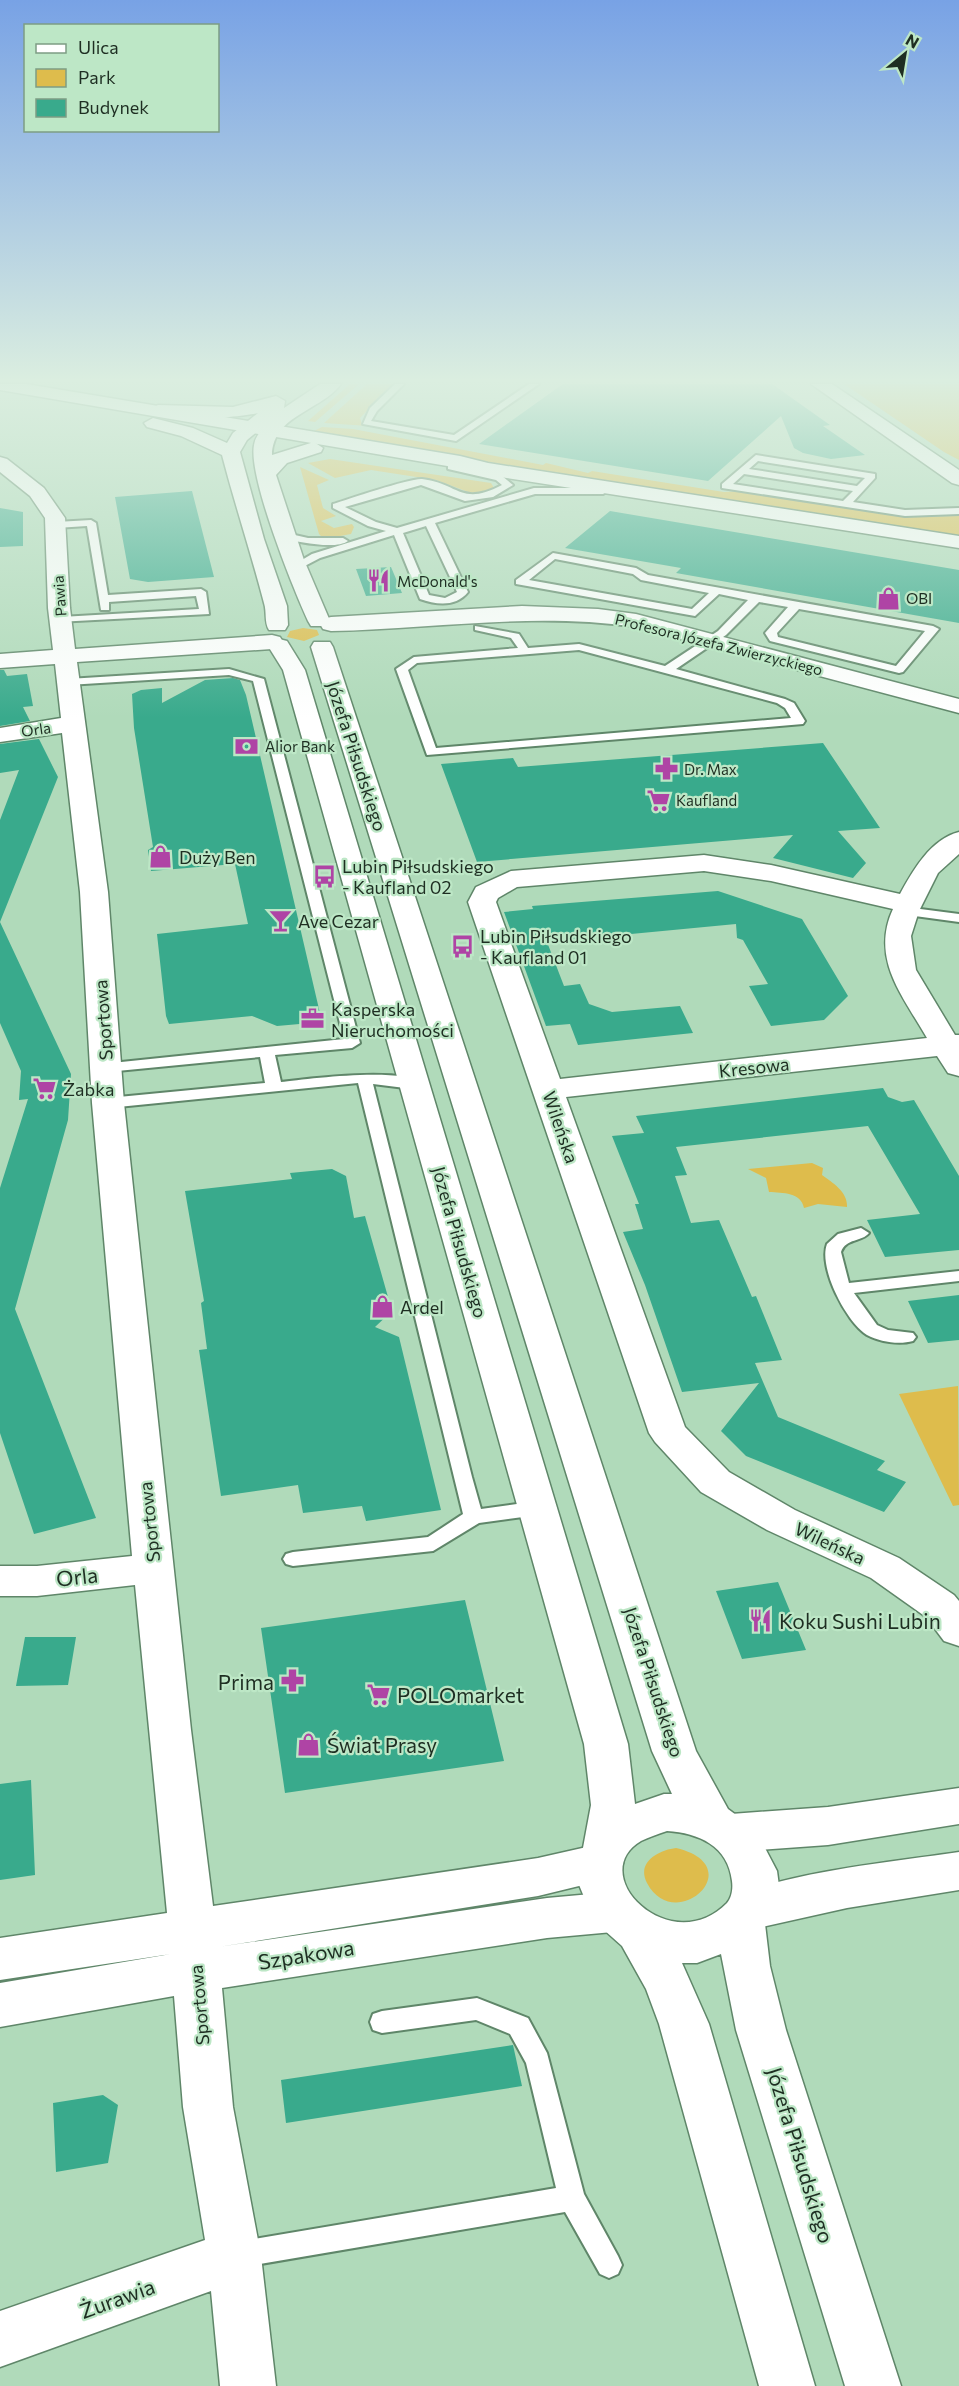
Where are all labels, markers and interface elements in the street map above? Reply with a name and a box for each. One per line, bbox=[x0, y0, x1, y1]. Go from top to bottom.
legend bbox=[24, 24, 219, 132]
north arrow bbox=[875, 24, 935, 84]
text: N bbox=[903, 29, 923, 52]
text: Ulica bbox=[78, 36, 119, 58]
text: Park bbox=[78, 66, 116, 88]
text: Budynek bbox=[78, 96, 149, 118]
restaurant icon: McDonald's bbox=[366, 568, 392, 594]
place label: McDonald's bbox=[397, 572, 478, 590]
street label: Pawia bbox=[49, 575, 69, 617]
shop icon: OBI bbox=[875, 585, 901, 611]
place label: OBI bbox=[906, 589, 932, 607]
street label: Profesora Józefa Zwierzyckiego bbox=[613, 609, 825, 679]
street label: Józefa Piłsudskiego bbox=[322, 678, 392, 834]
street label: Orla bbox=[20, 718, 52, 740]
bank icon: Alior Bank bbox=[234, 733, 260, 759]
place label: Alior Bank bbox=[265, 737, 335, 755]
pharmacy icon: Dr. Max bbox=[653, 756, 679, 782]
place label: Dr. Max bbox=[684, 760, 737, 778]
supermarket icon: Kaufland bbox=[645, 787, 671, 813]
place label: Kaufland bbox=[676, 791, 737, 809]
shop icon: Duży Ben bbox=[148, 844, 174, 870]
place label: Duży Ben bbox=[179, 846, 255, 868]
place label: Lubin Piłsudskiego - Kaufland 02 bbox=[342, 855, 494, 898]
bus stop icon: Lubin Piłsudskiego - Kaufland 02 bbox=[311, 863, 337, 889]
bar icon: Ave Cezar bbox=[267, 908, 293, 934]
place label: Ave Cezar bbox=[298, 910, 379, 932]
place label: Lubin Piłsudskiego - Kaufland 01 bbox=[480, 925, 632, 968]
bus stop icon: Lubin Piłsudskiego - Kaufland 01 bbox=[449, 933, 475, 959]
street label: Sportowa bbox=[89, 979, 117, 1061]
place label: Kasperska Nieruchomości bbox=[331, 998, 454, 1041]
office icon: Kasperska Nieruchomości bbox=[300, 1006, 326, 1032]
street label: Kresowa bbox=[718, 1052, 790, 1082]
supermarket icon: Żabka bbox=[32, 1076, 58, 1102]
place label: Żabka bbox=[63, 1078, 114, 1100]
street label: Wileńska bbox=[538, 1088, 584, 1166]
street label: Józefa Piłsudskiego bbox=[428, 1164, 492, 1320]
shop icon: Ardel bbox=[369, 1294, 395, 1320]
place label: Ardel bbox=[400, 1296, 444, 1318]
street label: Sportowa bbox=[134, 1481, 164, 1563]
street label: Wileńska bbox=[791, 1517, 869, 1569]
street label: Orla bbox=[55, 1561, 99, 1591]
street label: Józefa Piłsudskiego bbox=[619, 1604, 689, 1760]
restaurant icon: Koku Sushi Lubin bbox=[748, 1607, 774, 1633]
place label: Koku Sushi Lubin bbox=[779, 1608, 941, 1633]
pharmacy icon: Prima bbox=[279, 1668, 305, 1694]
place label: Prima bbox=[218, 1669, 274, 1694]
supermarket icon: POLOmarket bbox=[366, 1681, 392, 1707]
place label: POLOmarket bbox=[397, 1682, 524, 1707]
shop icon: Świat Prasy bbox=[296, 1731, 322, 1757]
place label: Świat Prasy bbox=[327, 1732, 437, 1757]
street label: Szpakowa bbox=[256, 1934, 356, 1974]
street label: Sportowa bbox=[185, 1964, 213, 2046]
street label: Józefa Piłsudskiego bbox=[762, 2064, 840, 2246]
street label: Żurawia bbox=[76, 2273, 158, 2323]

